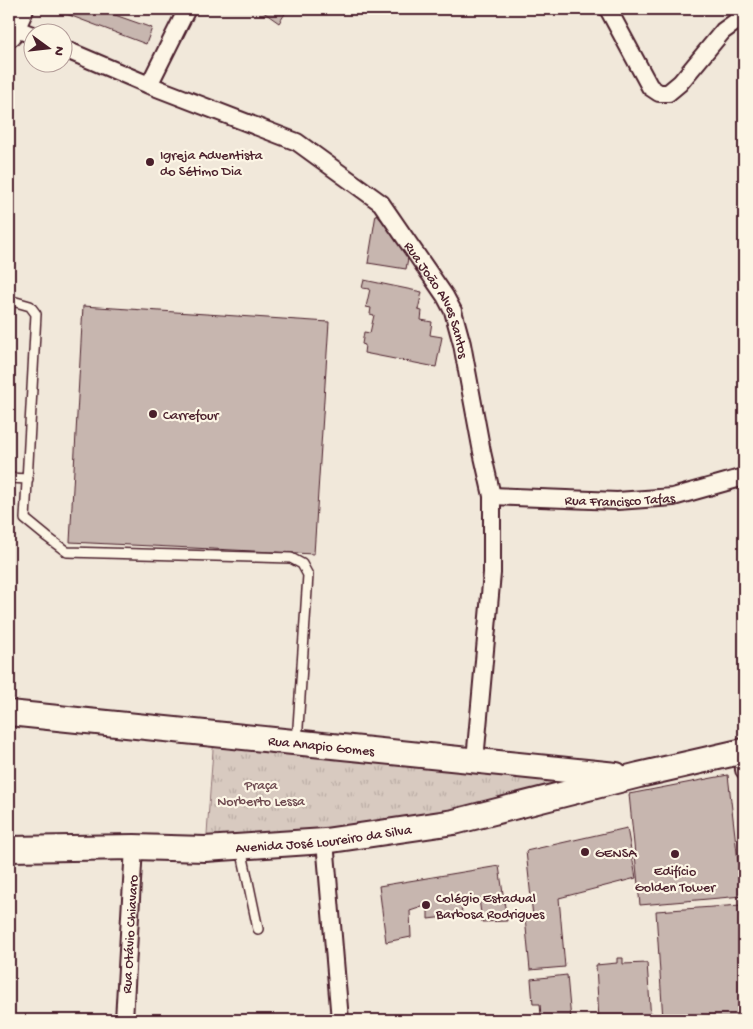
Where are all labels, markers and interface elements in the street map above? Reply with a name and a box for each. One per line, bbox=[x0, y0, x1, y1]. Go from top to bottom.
north arrow bbox=[22, 22, 72, 72]
text: N bbox=[49, 44, 68, 57]
place label: Igreja Adventista do Sétimo Dia bbox=[160, 148, 264, 181]
marker: Igreja Adventista do Sétimo Dia bbox=[144, 156, 156, 168]
street label: Rua João Alves Santos bbox=[399, 239, 471, 361]
marker: Carrefour bbox=[147, 408, 159, 420]
place label: Carrefour bbox=[163, 408, 220, 425]
street label: Rua Francisco Tafas bbox=[564, 491, 677, 512]
street label: Rua Anapio Gomes bbox=[267, 734, 376, 761]
park label: Praça Norberto Lessa bbox=[217, 778, 306, 811]
street label: Avenida José Loureiro da Silva bbox=[235, 822, 414, 858]
marker: GENSA bbox=[579, 846, 591, 858]
place label: GENSA bbox=[595, 846, 637, 863]
marker: Edifício Golden Tower bbox=[669, 848, 681, 860]
place label: Edifício Golden Tower bbox=[635, 864, 716, 897]
street label: Rua Otávio Chiavaro bbox=[120, 874, 143, 994]
place label: Colégio Estadual Barbosa Rodrigues bbox=[435, 891, 545, 924]
marker: Colégio Estadual Barbosa Rodrigues bbox=[420, 899, 432, 911]

